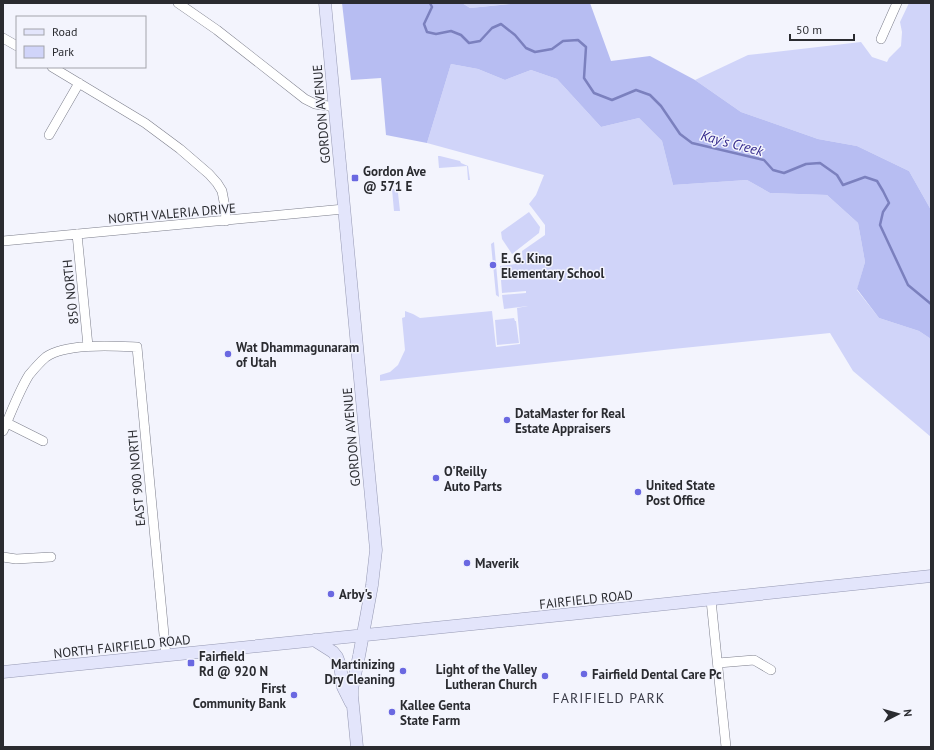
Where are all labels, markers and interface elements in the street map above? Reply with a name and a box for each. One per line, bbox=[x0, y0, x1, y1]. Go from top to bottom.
legend bbox=[16, 16, 146, 68]
scale bar bbox=[790, 16, 854, 42]
text: 50 m bbox=[796, 22, 822, 37]
text: Road bbox=[52, 24, 77, 39]
text: Park bbox=[52, 44, 74, 59]
street label: GORDON AVENUE bbox=[309, 64, 334, 164]
water label: Kay's Creek bbox=[699, 126, 766, 160]
place label: Gordon Ave @ 571 E bbox=[363, 163, 427, 195]
marker: Gordon Ave @ 571 E bbox=[350, 173, 360, 183]
street label: NORTH VALERIA DRIVE bbox=[107, 199, 237, 228]
place label: E. G. King Elementary School bbox=[501, 250, 605, 282]
street label: 850 NORTH bbox=[59, 259, 82, 325]
marker: E. G. King Elementary School bbox=[488, 260, 498, 270]
place label: Wat Dhammagunaram of Utah bbox=[236, 339, 359, 371]
marker: Wat Dhammagunaram of Utah bbox=[223, 349, 233, 359]
street label: GORDON AVENUE bbox=[339, 387, 364, 487]
place label: DataMaster for Real Estate Appraisers bbox=[515, 405, 625, 437]
marker: DataMaster for Real Estate Appraisers bbox=[502, 415, 512, 425]
street label: EAST 900 NORTH bbox=[124, 429, 149, 527]
place label: O'Reilly Auto Parts bbox=[444, 463, 503, 495]
marker: O'Reilly Auto Parts bbox=[431, 473, 441, 483]
place label: United State Post Office bbox=[646, 477, 715, 509]
marker: United State Post Office bbox=[633, 487, 643, 497]
place label: Maverik bbox=[475, 555, 520, 572]
marker: Maverik bbox=[462, 558, 472, 568]
place label: Arby's bbox=[339, 586, 373, 603]
street label: FAIRFIELD ROAD bbox=[538, 586, 634, 613]
marker: Arby's bbox=[326, 589, 336, 599]
street label: NORTH FAIRFIELD ROAD bbox=[53, 631, 191, 662]
place label: Fairfield Rd @ 920 N bbox=[199, 648, 268, 680]
place label: Martinizing Dry Cleaning bbox=[324, 656, 395, 688]
marker: Fairfield Rd @ 920 N bbox=[186, 658, 196, 668]
place label: Light of the Valley Lutheran Church bbox=[436, 661, 538, 693]
marker: Martinizing Dry Cleaning bbox=[398, 666, 408, 676]
place label: Fairfield Dental Care Pc bbox=[592, 666, 722, 683]
marker: Fairfield Dental Care Pc bbox=[579, 669, 589, 679]
marker: Light of the Valley Lutheran Church bbox=[540, 671, 550, 681]
place label: First Community Bank bbox=[193, 680, 287, 712]
district label: FARIFIELD PARK bbox=[553, 689, 665, 707]
marker: First Community Bank bbox=[289, 690, 299, 700]
north arrow bbox=[878, 694, 918, 734]
place label: Kallee Genta State Farm bbox=[400, 697, 471, 729]
marker: Kallee Genta State Farm bbox=[387, 707, 397, 717]
text: N bbox=[901, 709, 915, 717]

